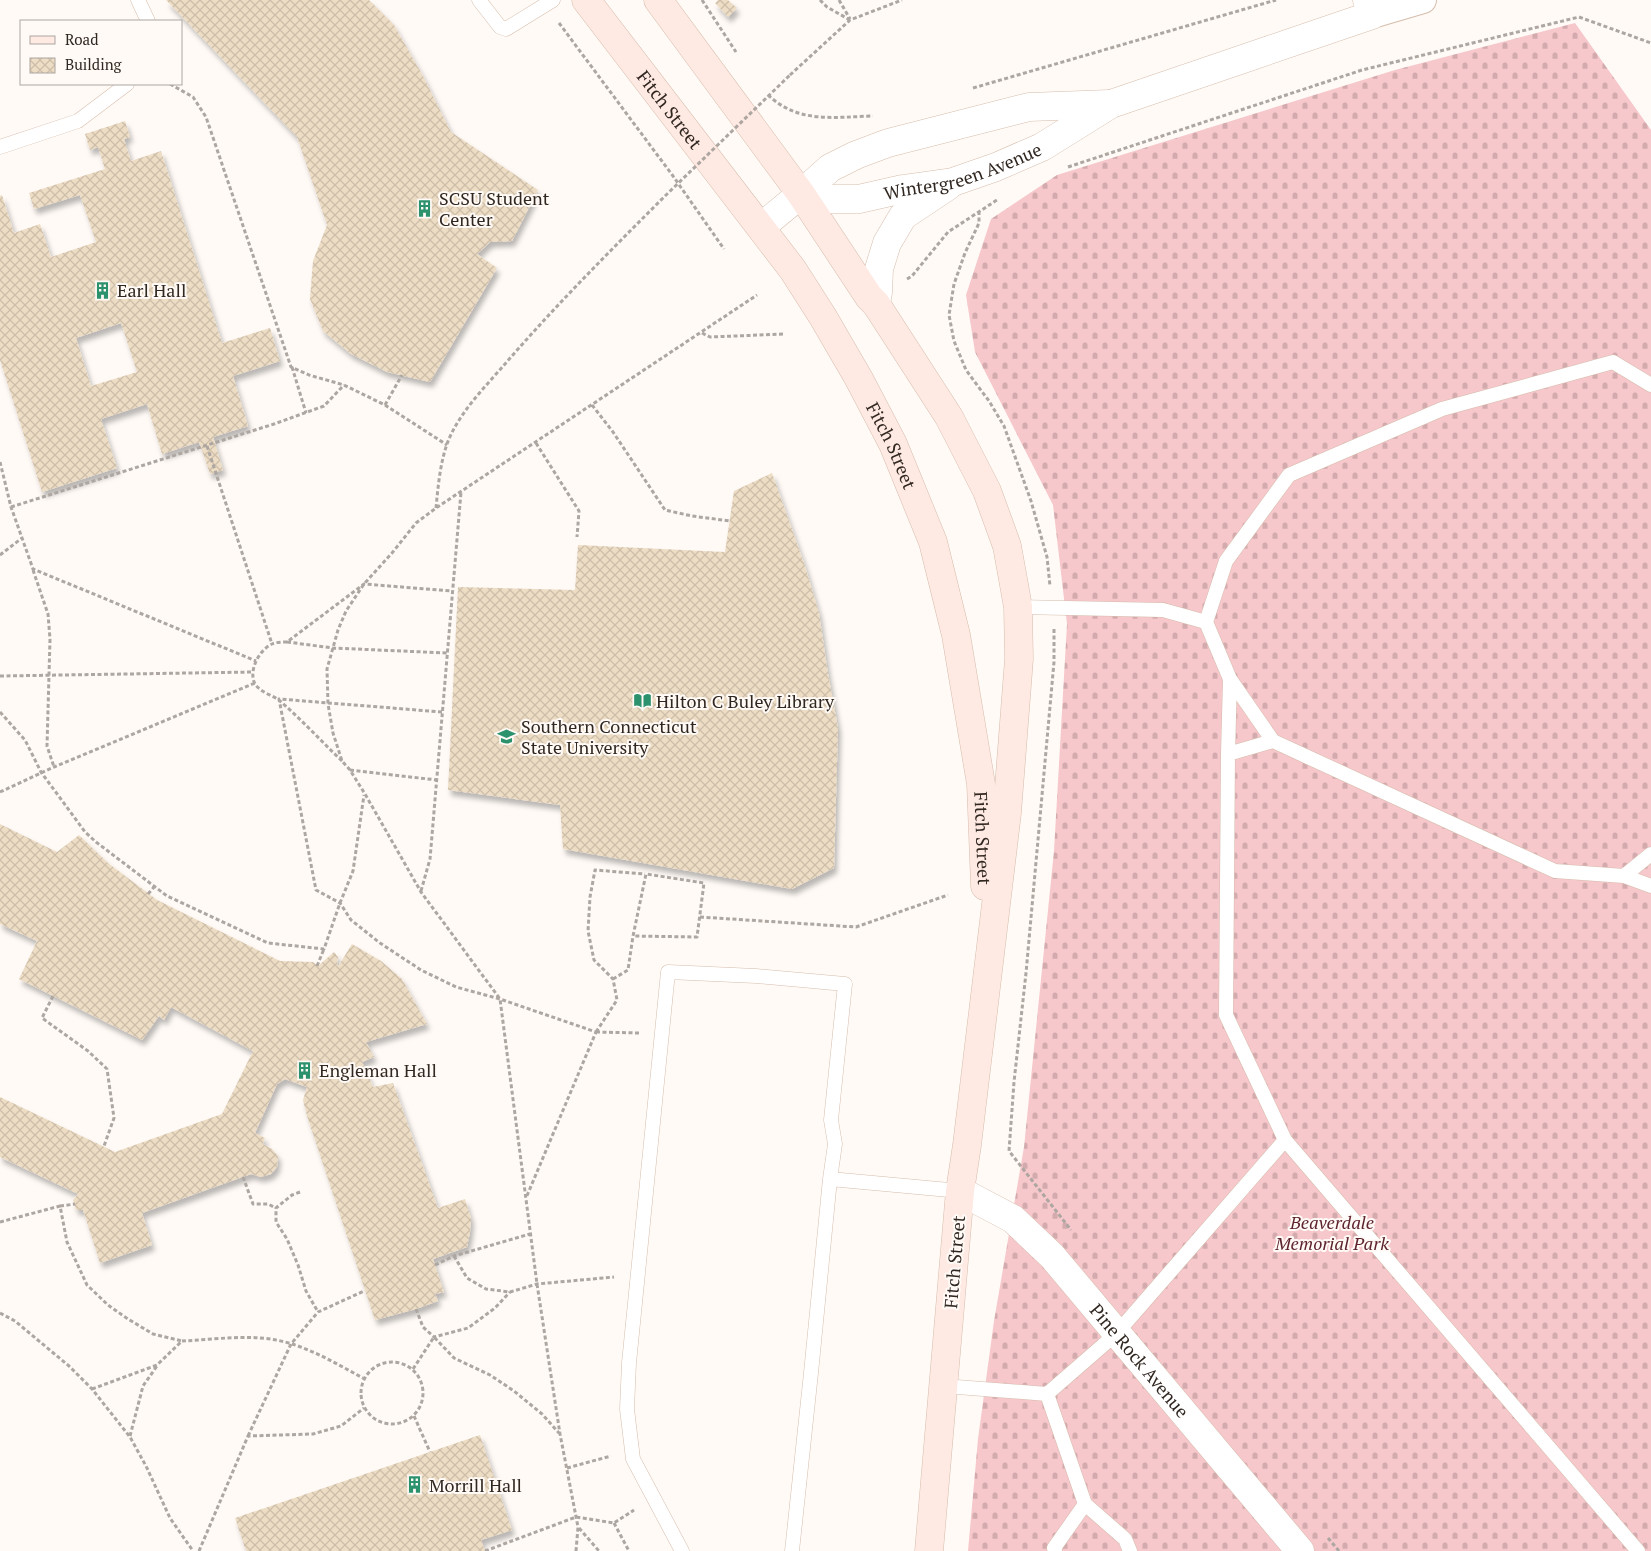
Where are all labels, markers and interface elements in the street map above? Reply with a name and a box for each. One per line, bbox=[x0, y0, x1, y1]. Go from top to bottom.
legend bbox=[20, 20, 182, 85]
text: Road bbox=[65, 29, 98, 49]
text: Building bbox=[65, 54, 123, 74]
street label: Fitch Street bbox=[632, 65, 708, 154]
street label: Wintergreen Avenue bbox=[881, 137, 1045, 205]
place label: SCSU Student Center bbox=[439, 186, 550, 231]
building icon: SCSU Student Center bbox=[415, 198, 435, 218]
place label: Earl Hall bbox=[117, 278, 186, 302]
building icon: Earl Hall bbox=[93, 280, 113, 300]
street label: Fitch Street bbox=[861, 398, 922, 493]
place label: Hilton C Buley Library bbox=[656, 689, 835, 713]
library icon: Hilton C Buley Library bbox=[632, 691, 652, 711]
place label: Southern Connecticut State University bbox=[521, 714, 697, 759]
school or university icon: Southern Connecticut State University bbox=[497, 726, 517, 746]
street label: Fitch Street bbox=[969, 791, 997, 886]
place label: Engleman Hall bbox=[319, 1058, 437, 1082]
building icon: Engleman Hall bbox=[295, 1060, 315, 1080]
park label: Beaverdale Memorial Park bbox=[1274, 1210, 1389, 1255]
street label: Fitch Street bbox=[938, 1214, 970, 1309]
street label: Pine Rock Avenue bbox=[1085, 1298, 1195, 1422]
place label: Morrill Hall bbox=[429, 1473, 522, 1497]
building icon: Morrill Hall bbox=[405, 1475, 425, 1495]

